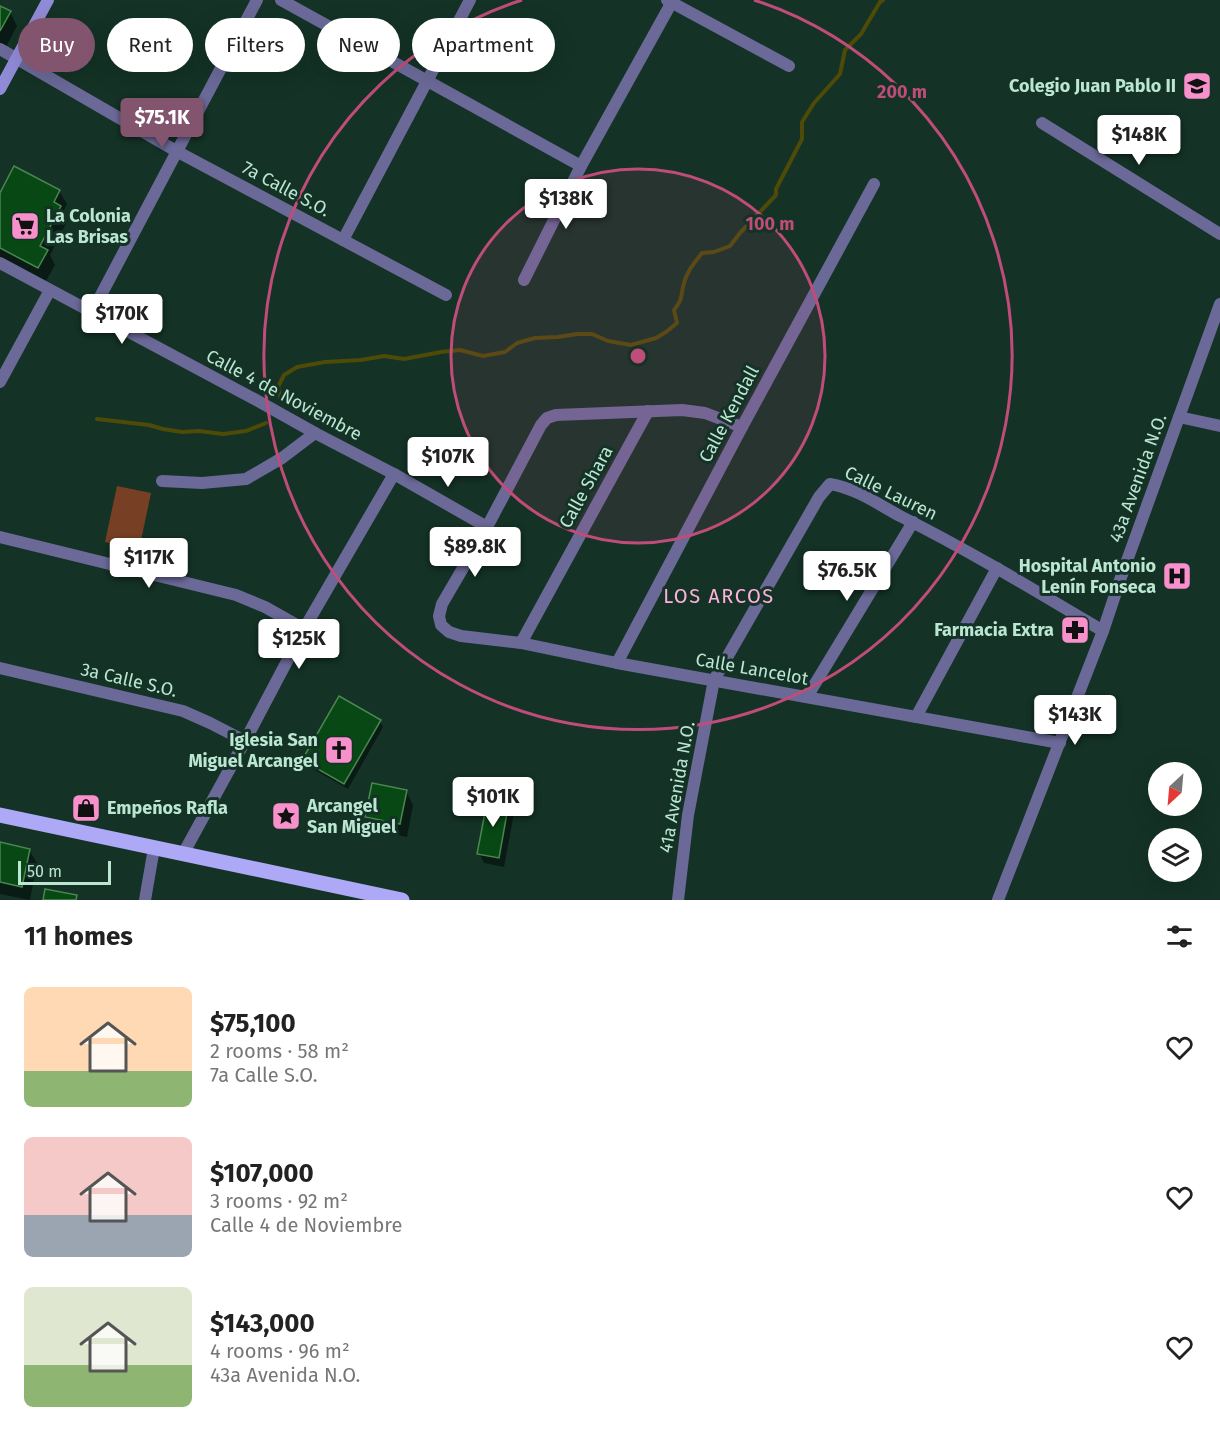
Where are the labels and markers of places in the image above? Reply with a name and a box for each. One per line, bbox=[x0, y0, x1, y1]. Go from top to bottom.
school or university icon: Colegio Juan Pablo II bbox=[1181, 70, 1213, 102]
place label: Colegio Juan Pablo II bbox=[1009, 75, 1176, 97]
pin: $75.1K bbox=[113, 98, 211, 149]
pin: $148K bbox=[1097, 115, 1181, 166]
pin: $138K bbox=[524, 179, 608, 230]
place label: La Colonia Las Brisas bbox=[46, 205, 131, 248]
supermarket icon: La Colonia Las Brisas bbox=[9, 210, 41, 242]
pin: $170K bbox=[80, 294, 164, 345]
centre of rings bbox=[628, 346, 648, 366]
pin: $107K bbox=[406, 437, 490, 488]
pin: $89.8K bbox=[426, 527, 524, 578]
pin: $117K bbox=[107, 538, 191, 589]
pin: $76.5K bbox=[798, 551, 896, 602]
place label: Hospital Antonio Lenín Fonseca bbox=[1019, 555, 1156, 598]
hospital icon: Hospital Antonio Lenín Fonseca bbox=[1161, 560, 1193, 592]
pharmacy icon: Farmacia Extra bbox=[1059, 614, 1091, 646]
pin: $125K bbox=[257, 619, 341, 670]
place label: Farmacia Extra bbox=[934, 619, 1054, 641]
pin: $143K bbox=[1033, 695, 1117, 746]
place label: Iglesia San Miguel Arcangel bbox=[188, 729, 319, 772]
church icon: Iglesia San Miguel Arcangel bbox=[323, 734, 355, 766]
pin: $101K bbox=[451, 777, 535, 828]
shop icon: Empeños Rafla bbox=[70, 792, 102, 824]
place label: Arcangel San Miguel bbox=[306, 795, 397, 838]
place label: Empeños Rafla bbox=[107, 797, 228, 819]
place icon: Arcangel San Miguel bbox=[270, 800, 302, 832]

